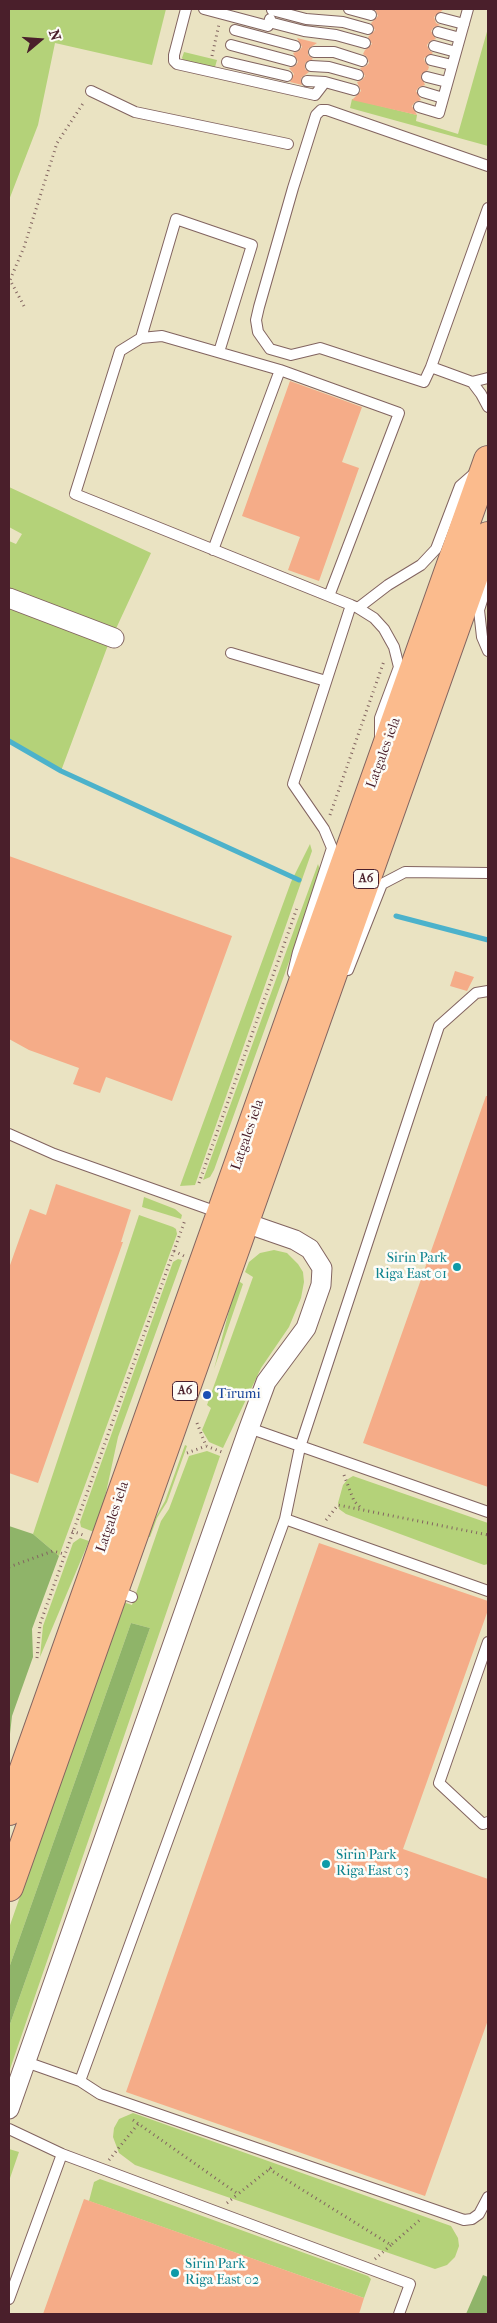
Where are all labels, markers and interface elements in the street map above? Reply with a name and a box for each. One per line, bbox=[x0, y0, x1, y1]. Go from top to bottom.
north arrow bbox=[15, 15, 65, 65]
text: N bbox=[45, 28, 64, 43]
street label: Latgales iela bbox=[363, 715, 405, 791]
road number: A6 bbox=[354, 870, 378, 889]
street label: Latgales iela bbox=[228, 1097, 268, 1173]
place label: Sirin Park Riga East 01 bbox=[375, 1251, 447, 1284]
marker: Sirin Park Riga East 01 bbox=[451, 1261, 463, 1273]
road number: A6 bbox=[172, 1382, 198, 1400]
place label: Tīrumi bbox=[217, 1387, 261, 1403]
marker: Tīrumi bbox=[201, 1389, 213, 1401]
street label: Latgales iela bbox=[93, 1479, 133, 1555]
place label: Sirin Park Riga East 03 bbox=[336, 1848, 409, 1880]
marker: Sirin Park Riga East 03 bbox=[320, 1858, 332, 1870]
place label: Sirin Park Riga East 02 bbox=[185, 2257, 259, 2290]
marker: Sirin Park Riga East 02 bbox=[169, 2267, 181, 2279]

